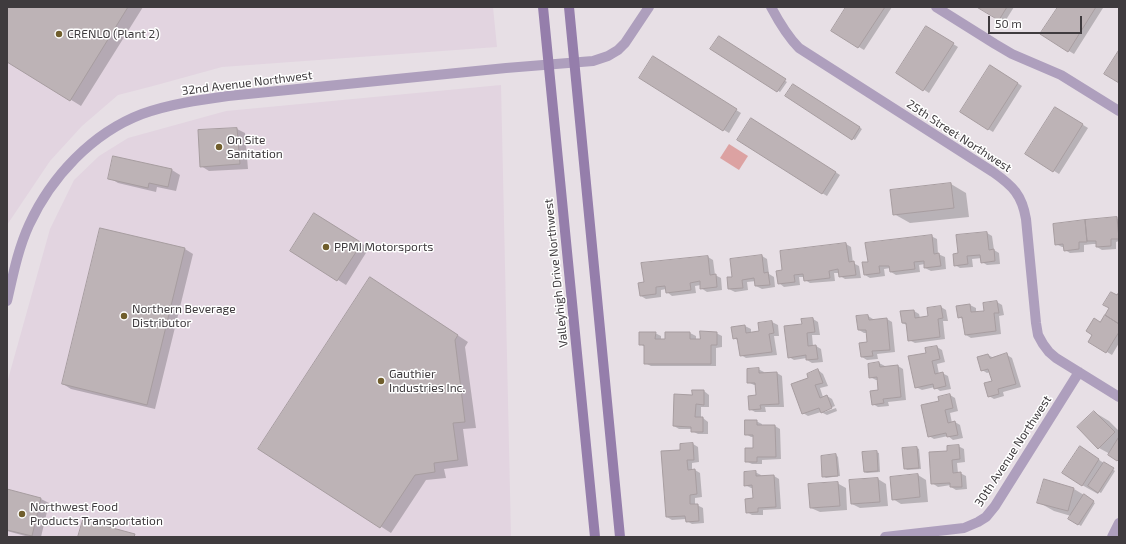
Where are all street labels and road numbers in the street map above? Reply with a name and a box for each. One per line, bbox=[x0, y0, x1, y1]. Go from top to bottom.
street label: 32nd Avenue Northwest bbox=[181, 68, 313, 98]
street label: 25th Street Northwest bbox=[904, 97, 1014, 175]
street label: Valleyhigh Drive Northwest bbox=[541, 198, 571, 348]
street label: 30th Avenue Northwest bbox=[972, 393, 1054, 509]

